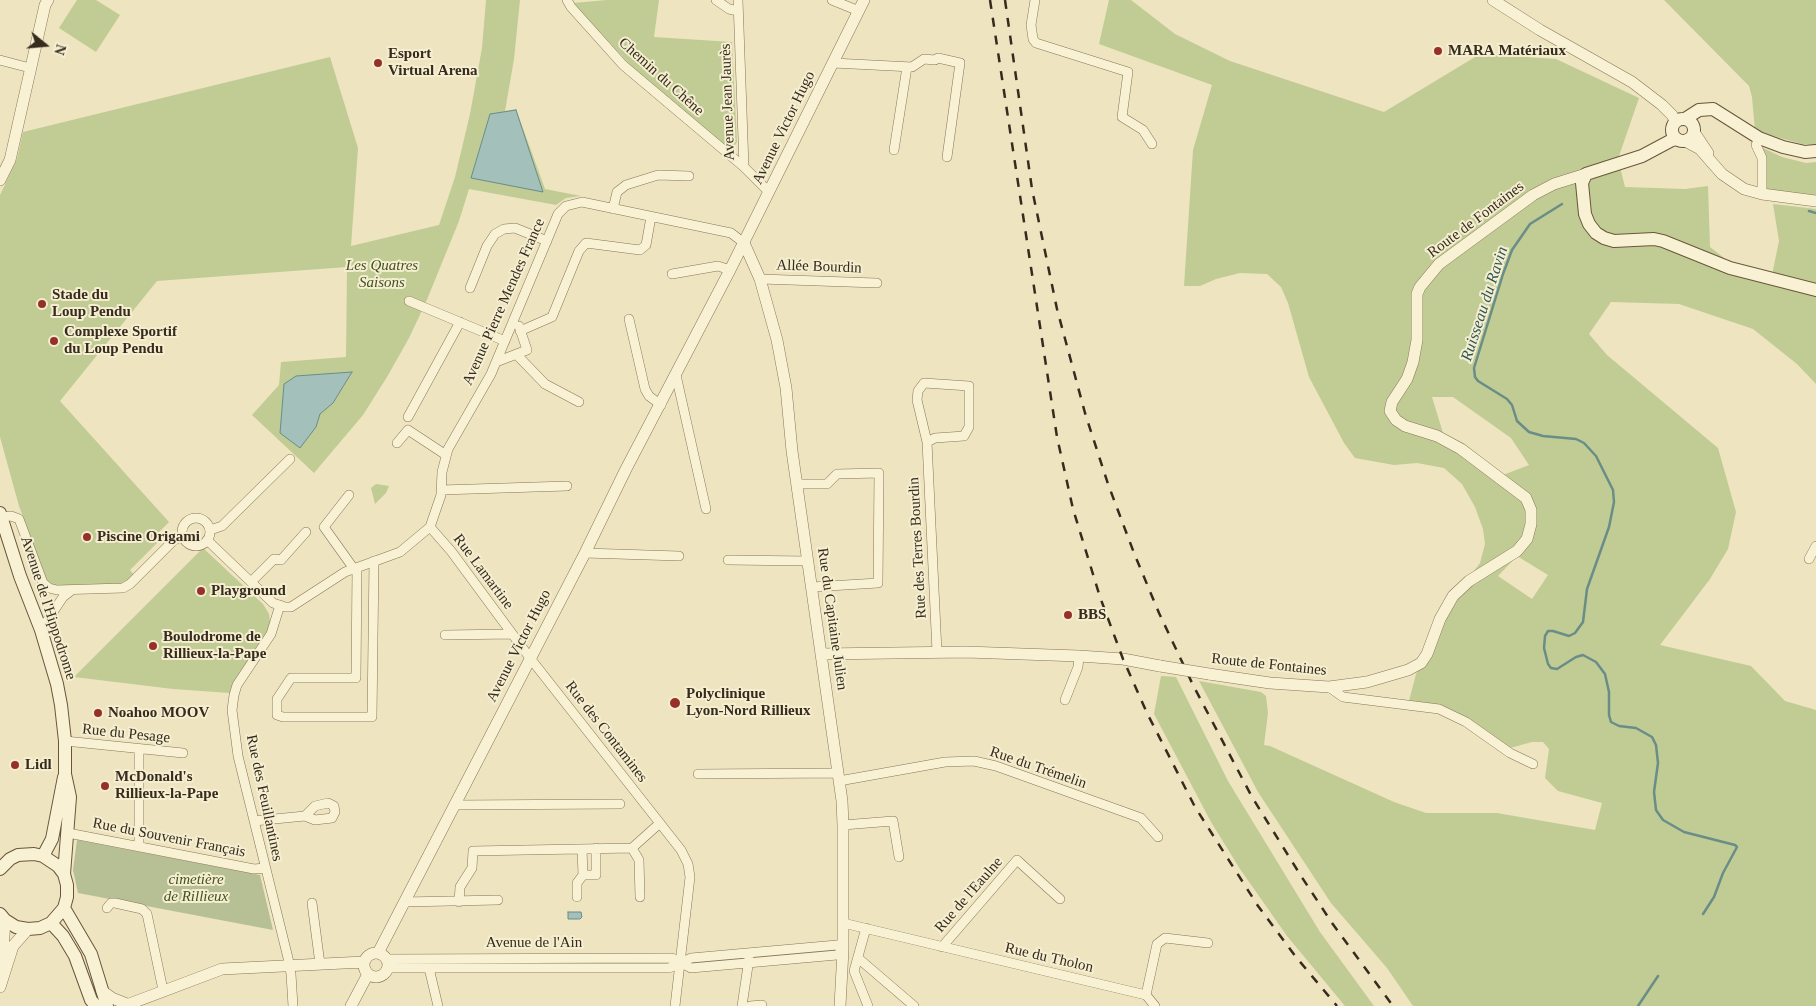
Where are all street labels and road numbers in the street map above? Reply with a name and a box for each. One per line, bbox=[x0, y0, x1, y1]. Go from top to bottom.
street label: Chemin du Chêne bbox=[615, 34, 707, 120]
street label: Avenue Jean Jaurès bbox=[717, 43, 739, 161]
street label: Avenue Victor Hugo bbox=[749, 68, 819, 188]
street label: Route de Fontaines bbox=[1424, 178, 1528, 262]
street label: Avenue Pierre Mendes France bbox=[459, 216, 549, 388]
street label: Allée Bourdin bbox=[776, 257, 862, 277]
street label: Rue des Terres Bourdin bbox=[905, 477, 931, 619]
street label: Rue Lamartine bbox=[449, 531, 517, 613]
street label: Avenue de l'Hippodrome bbox=[16, 534, 80, 682]
street label: Rue du Capitaine Julien bbox=[813, 547, 851, 691]
street label: Avenue Victor Hugo bbox=[483, 587, 555, 705]
street label: Route de Fontaines bbox=[1210, 650, 1328, 680]
street label: Rue des Contamines bbox=[561, 678, 651, 786]
street label: Rue du Pesage bbox=[81, 720, 171, 748]
street label: Rue des Feuillantines bbox=[242, 733, 286, 863]
street label: Rue du Trémelin bbox=[987, 743, 1089, 793]
street label: Rue du Souvenir Français bbox=[91, 814, 247, 862]
street label: Rue de l'Eaulne bbox=[931, 853, 1007, 937]
street label: Avenue de l'Ain bbox=[486, 934, 582, 952]
street label: Rue du Tholon bbox=[1003, 939, 1095, 977]

